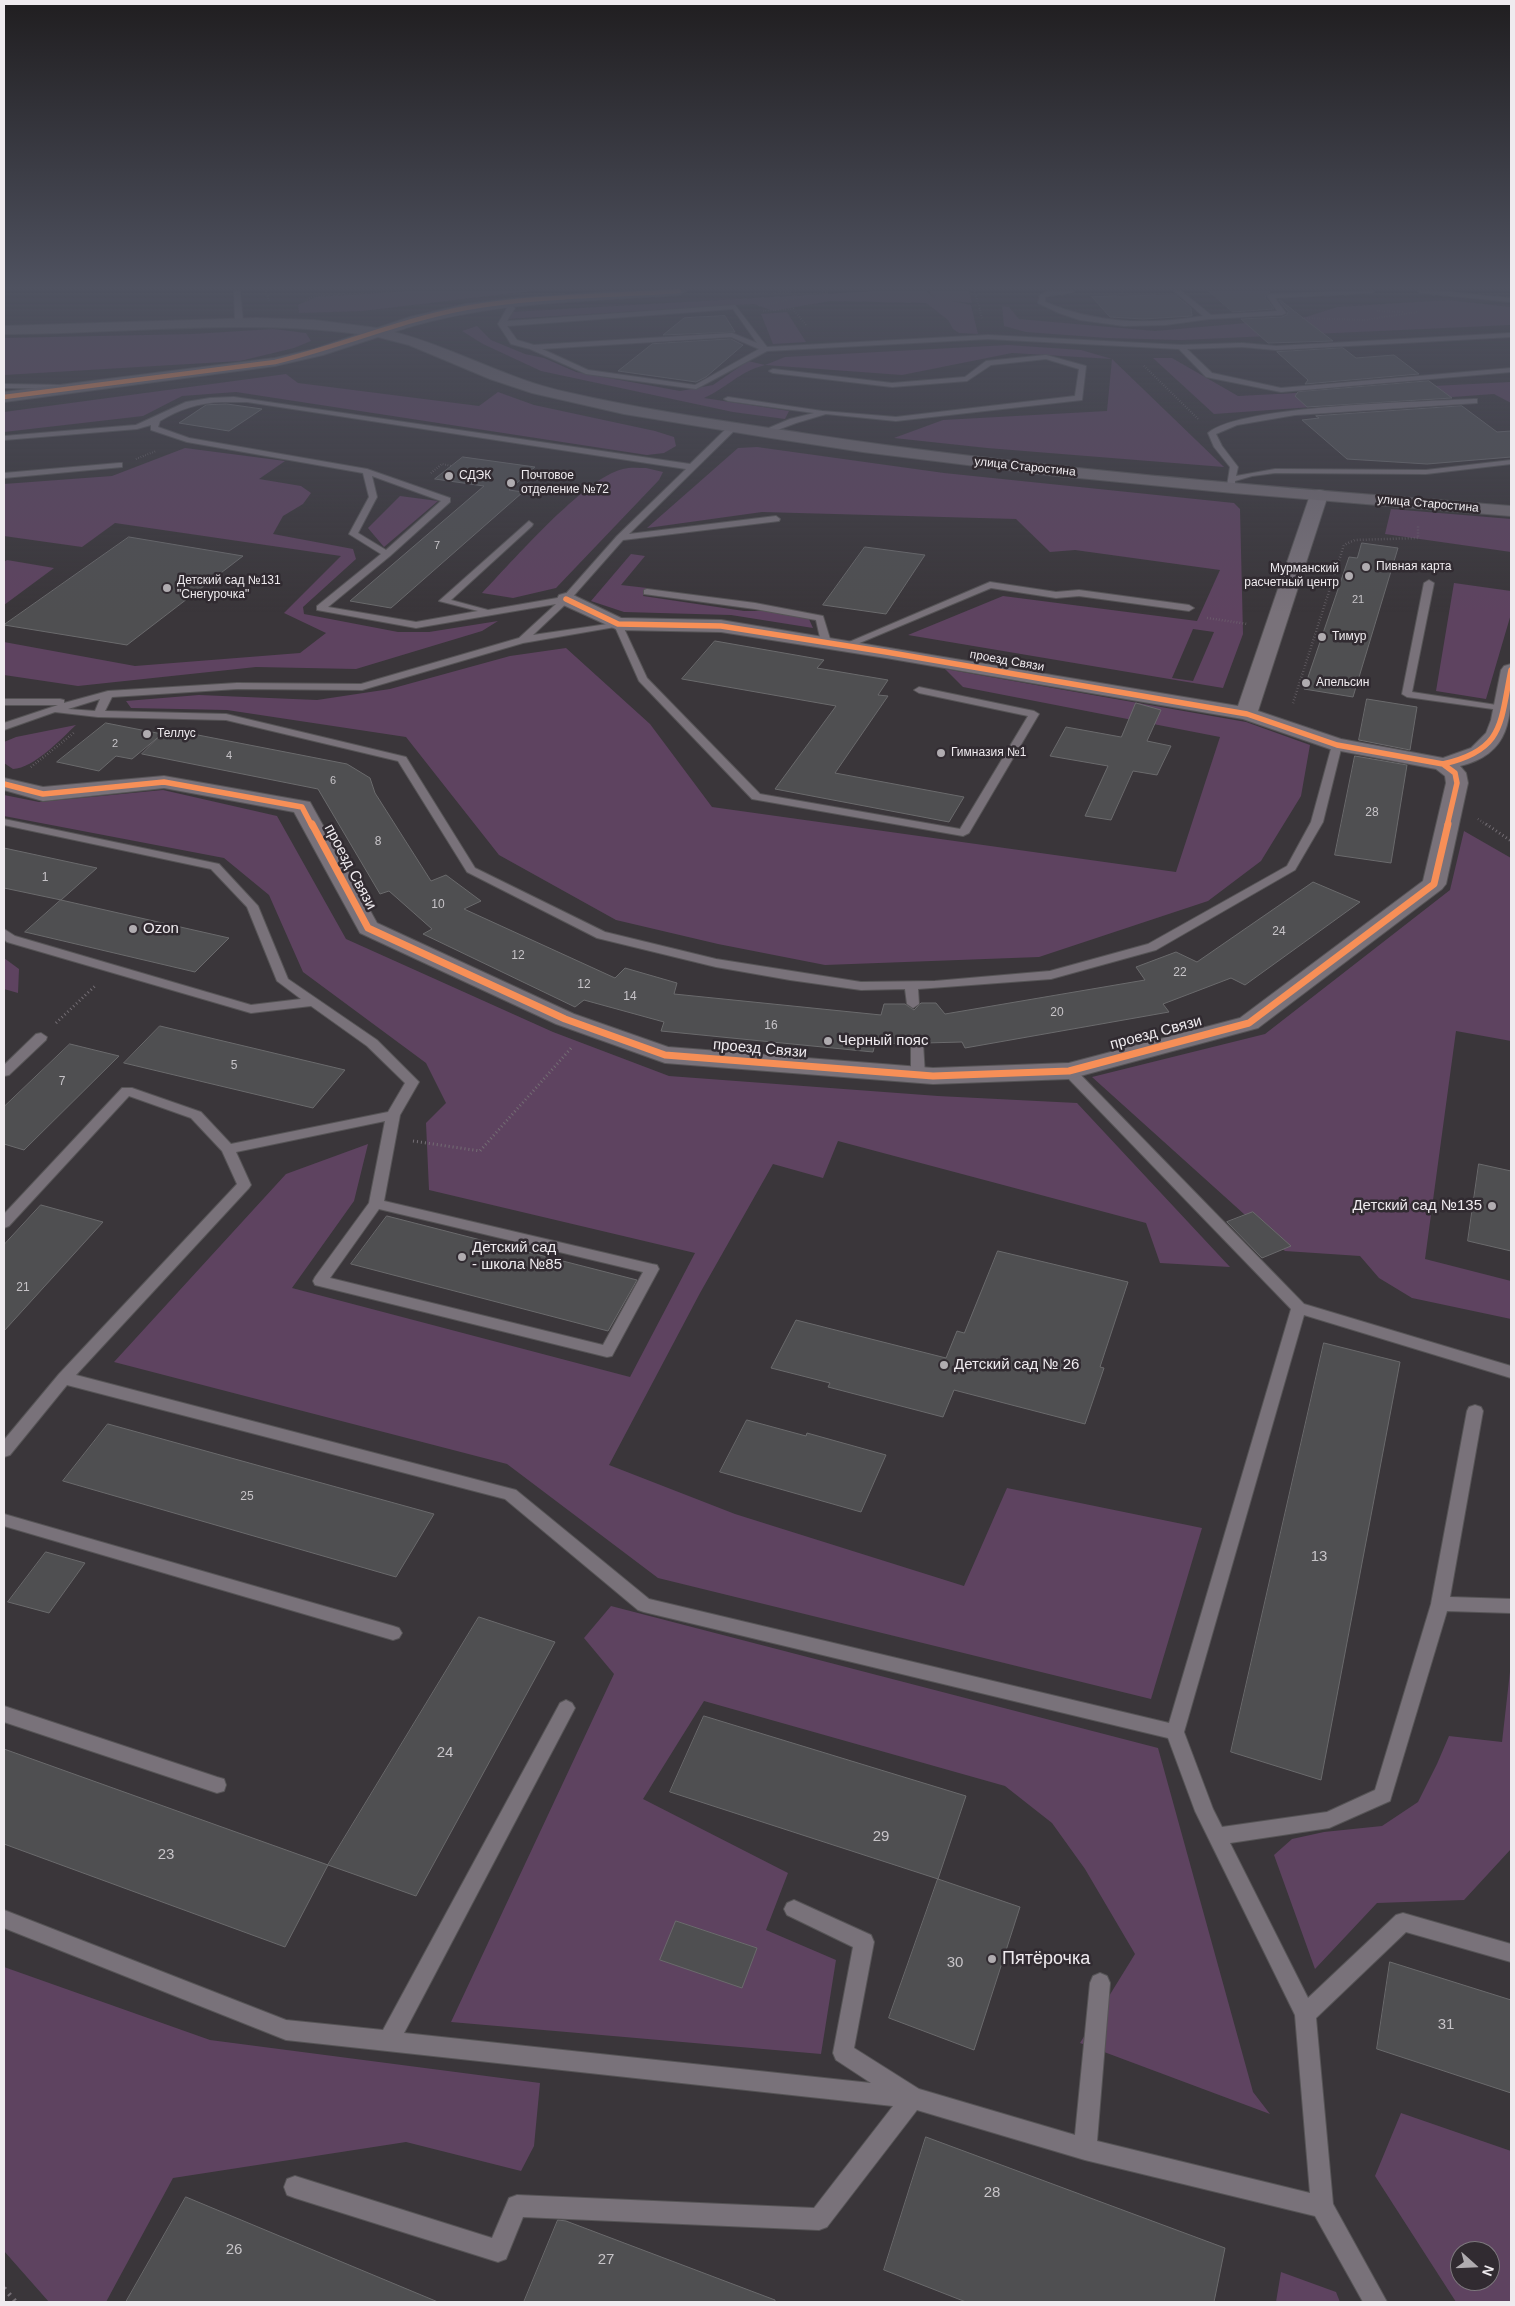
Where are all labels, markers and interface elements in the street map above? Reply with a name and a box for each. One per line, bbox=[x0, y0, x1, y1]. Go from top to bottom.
street label: улица Старостина bbox=[974, 455, 1076, 479]
place label: СДЭК bbox=[459, 469, 491, 483]
place label: Почтовое отделение №72 bbox=[521, 469, 609, 497]
marker: СДЭК bbox=[443, 470, 455, 482]
marker: Почтовое отделение №72 bbox=[505, 477, 517, 489]
street label: улица Старостина bbox=[1377, 492, 1479, 516]
house number: 7 bbox=[434, 539, 440, 553]
place label: Пивная карта bbox=[1376, 560, 1451, 574]
marker: Пивная карта bbox=[1360, 561, 1372, 573]
place label: Мурманский расчетный центр bbox=[1244, 562, 1339, 590]
marker: Мурманский расчетный центр bbox=[1343, 570, 1355, 582]
place label: Детский сад №131 "Снегурочка" bbox=[177, 574, 281, 602]
marker: Детский сад №131 "Снегурочка" bbox=[161, 582, 173, 594]
house number: 21 bbox=[1352, 593, 1364, 607]
place label: Тимур bbox=[1332, 630, 1366, 644]
marker: Тимур bbox=[1316, 631, 1328, 643]
street label: проезд Связи bbox=[969, 647, 1045, 675]
place label: Апельсин bbox=[1316, 676, 1369, 690]
marker: Апельсин bbox=[1300, 677, 1312, 689]
place label: Теллус bbox=[157, 727, 196, 741]
marker: Теллус bbox=[141, 728, 153, 740]
house number: 2 bbox=[112, 737, 118, 751]
place label: Гимназия №1 bbox=[951, 746, 1027, 760]
marker: Гимназия №1 bbox=[935, 747, 947, 759]
house number: 4 bbox=[226, 749, 232, 763]
house number: 6 bbox=[330, 774, 336, 788]
house number: 28 bbox=[1365, 806, 1379, 820]
street label: проезд Связи bbox=[320, 821, 380, 913]
house number: 8 bbox=[375, 835, 381, 849]
house number: 1 bbox=[42, 871, 48, 885]
house number: 10 bbox=[431, 898, 445, 912]
place label: Ozon bbox=[143, 920, 179, 938]
marker: Ozon bbox=[127, 923, 139, 935]
house number: 24 bbox=[1272, 925, 1286, 939]
house number: 12 bbox=[511, 949, 525, 963]
house number: 22 bbox=[1173, 966, 1187, 980]
house number: 12 bbox=[577, 978, 591, 992]
house number: 14 bbox=[623, 990, 637, 1004]
house number: 20 bbox=[1050, 1006, 1064, 1020]
street label: проезд Связи bbox=[1108, 1012, 1204, 1054]
house number: 16 bbox=[764, 1019, 778, 1033]
place label: Черный пояс bbox=[838, 1032, 928, 1050]
marker: Черный пояс bbox=[822, 1035, 834, 1047]
street label: проезд Связи bbox=[712, 1036, 808, 1062]
house number: 5 bbox=[231, 1059, 237, 1073]
house number: 7 bbox=[59, 1075, 65, 1089]
place label: Детский сад №135 bbox=[1352, 1197, 1482, 1215]
marker: Детский сад №135 bbox=[1486, 1200, 1498, 1212]
place label: Детский сад - школа №85 bbox=[472, 1239, 562, 1274]
marker: Детский сад - школа №85 bbox=[456, 1251, 468, 1263]
house number: 21 bbox=[16, 1281, 30, 1295]
place label: Детский сад № 26 bbox=[954, 1356, 1079, 1374]
marker: Детский сад № 26 bbox=[938, 1359, 950, 1371]
house number: 25 bbox=[240, 1490, 254, 1504]
house number: 13 bbox=[1311, 1548, 1327, 1566]
house number: 24 bbox=[437, 1744, 453, 1762]
house number: 29 bbox=[873, 1828, 889, 1846]
house number: 23 bbox=[158, 1846, 174, 1864]
place label: Пятёрочка bbox=[1002, 1948, 1090, 1970]
marker: Пятёрочка bbox=[986, 1953, 998, 1965]
house number: 30 bbox=[947, 1954, 963, 1972]
house number: 31 bbox=[1438, 2016, 1454, 2034]
house number: 28 bbox=[984, 2184, 1000, 2202]
house number: 26 bbox=[226, 2241, 242, 2259]
north arrow bbox=[1450, 2241, 1500, 2291]
house number: 27 bbox=[598, 2251, 614, 2269]
text: N bbox=[1479, 2263, 1497, 2278]

